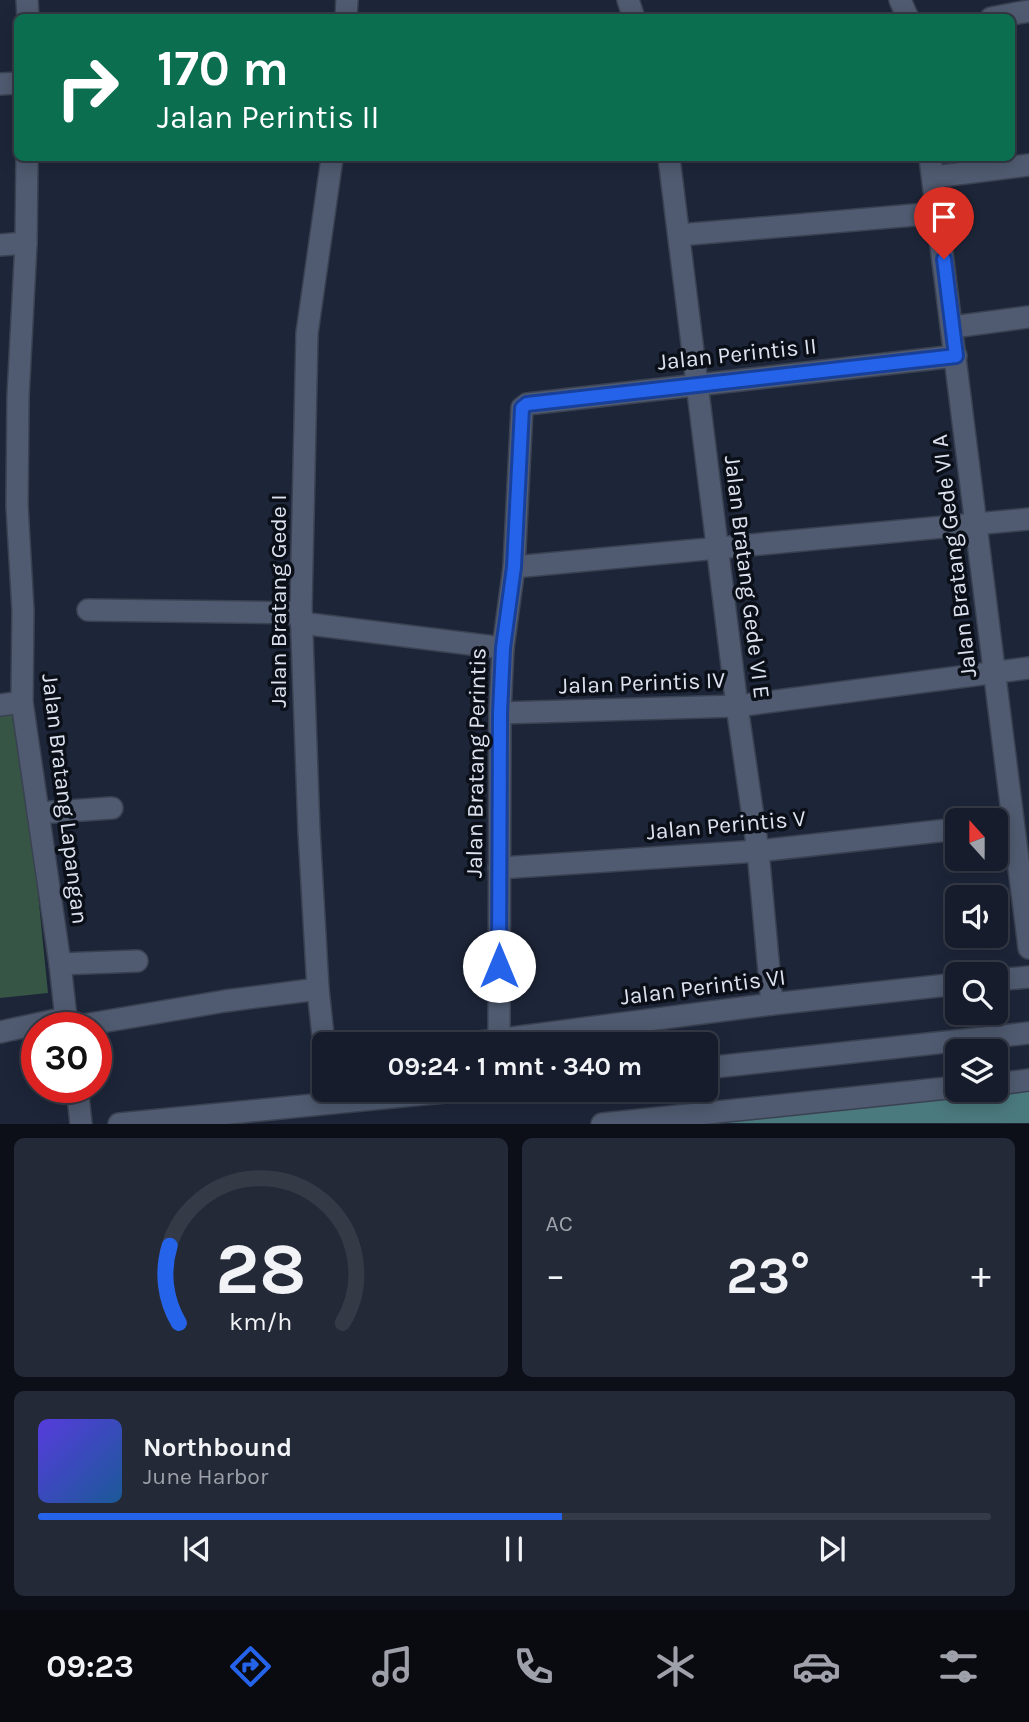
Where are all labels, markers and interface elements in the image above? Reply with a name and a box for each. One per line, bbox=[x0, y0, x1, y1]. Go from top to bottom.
text: 170 m bbox=[157, 40, 289, 97]
icon: right bbox=[42, 42, 133, 133]
text: Jalan Perintis II bbox=[157, 99, 379, 136]
pin bbox=[914, 187, 974, 259]
icon: arrive bbox=[925, 198, 963, 236]
street label: Jalan Perintis II bbox=[656, 332, 818, 376]
street label: Jalan Bratang Gede VI A bbox=[926, 433, 982, 679]
street label: Jalan Bratang Gede VI E bbox=[719, 454, 775, 700]
street label: Jalan Bratang Gede I bbox=[265, 494, 292, 708]
street label: Jalan Bratang Perintis bbox=[460, 648, 492, 878]
street label: Jalan Perintis IV bbox=[558, 667, 726, 699]
street label: Jalan Bratang Lapangan bbox=[36, 672, 94, 926]
street label: Jalan Perintis V bbox=[645, 805, 807, 845]
north arrow bbox=[945, 808, 1008, 872]
map controls bbox=[945, 808, 1008, 1102]
button: sound bbox=[945, 885, 1008, 948]
position arrow bbox=[462, 929, 536, 1003]
button: search bbox=[945, 962, 1008, 1025]
street label: Jalan Perintis VI bbox=[619, 963, 787, 1011]
speed limit sign: 30 bbox=[21, 1012, 112, 1103]
button: layers bbox=[945, 1039, 1008, 1102]
text: 09:24 · 1 mnt · 340 m bbox=[388, 1051, 642, 1082]
text: AC bbox=[546, 1210, 573, 1237]
text: 28 bbox=[215, 1227, 306, 1312]
text: 23° bbox=[726, 1245, 810, 1306]
text: − bbox=[546, 1253, 565, 1298]
text: + bbox=[971, 1253, 991, 1298]
text: km/h bbox=[229, 1307, 292, 1336]
text: Northbound bbox=[143, 1432, 292, 1463]
text: June Harbor bbox=[143, 1463, 268, 1490]
icon: previous bbox=[178, 1530, 216, 1568]
icon: pause bbox=[495, 1530, 533, 1568]
icon: next bbox=[813, 1530, 851, 1568]
icon: directions bbox=[226, 1642, 275, 1691]
icon: music bbox=[368, 1642, 417, 1691]
icon: phone bbox=[509, 1642, 558, 1691]
icon: climate bbox=[651, 1642, 700, 1691]
icon: car bbox=[792, 1642, 841, 1691]
icon: filters bbox=[934, 1642, 983, 1691]
text: 09:23 bbox=[46, 1648, 134, 1685]

